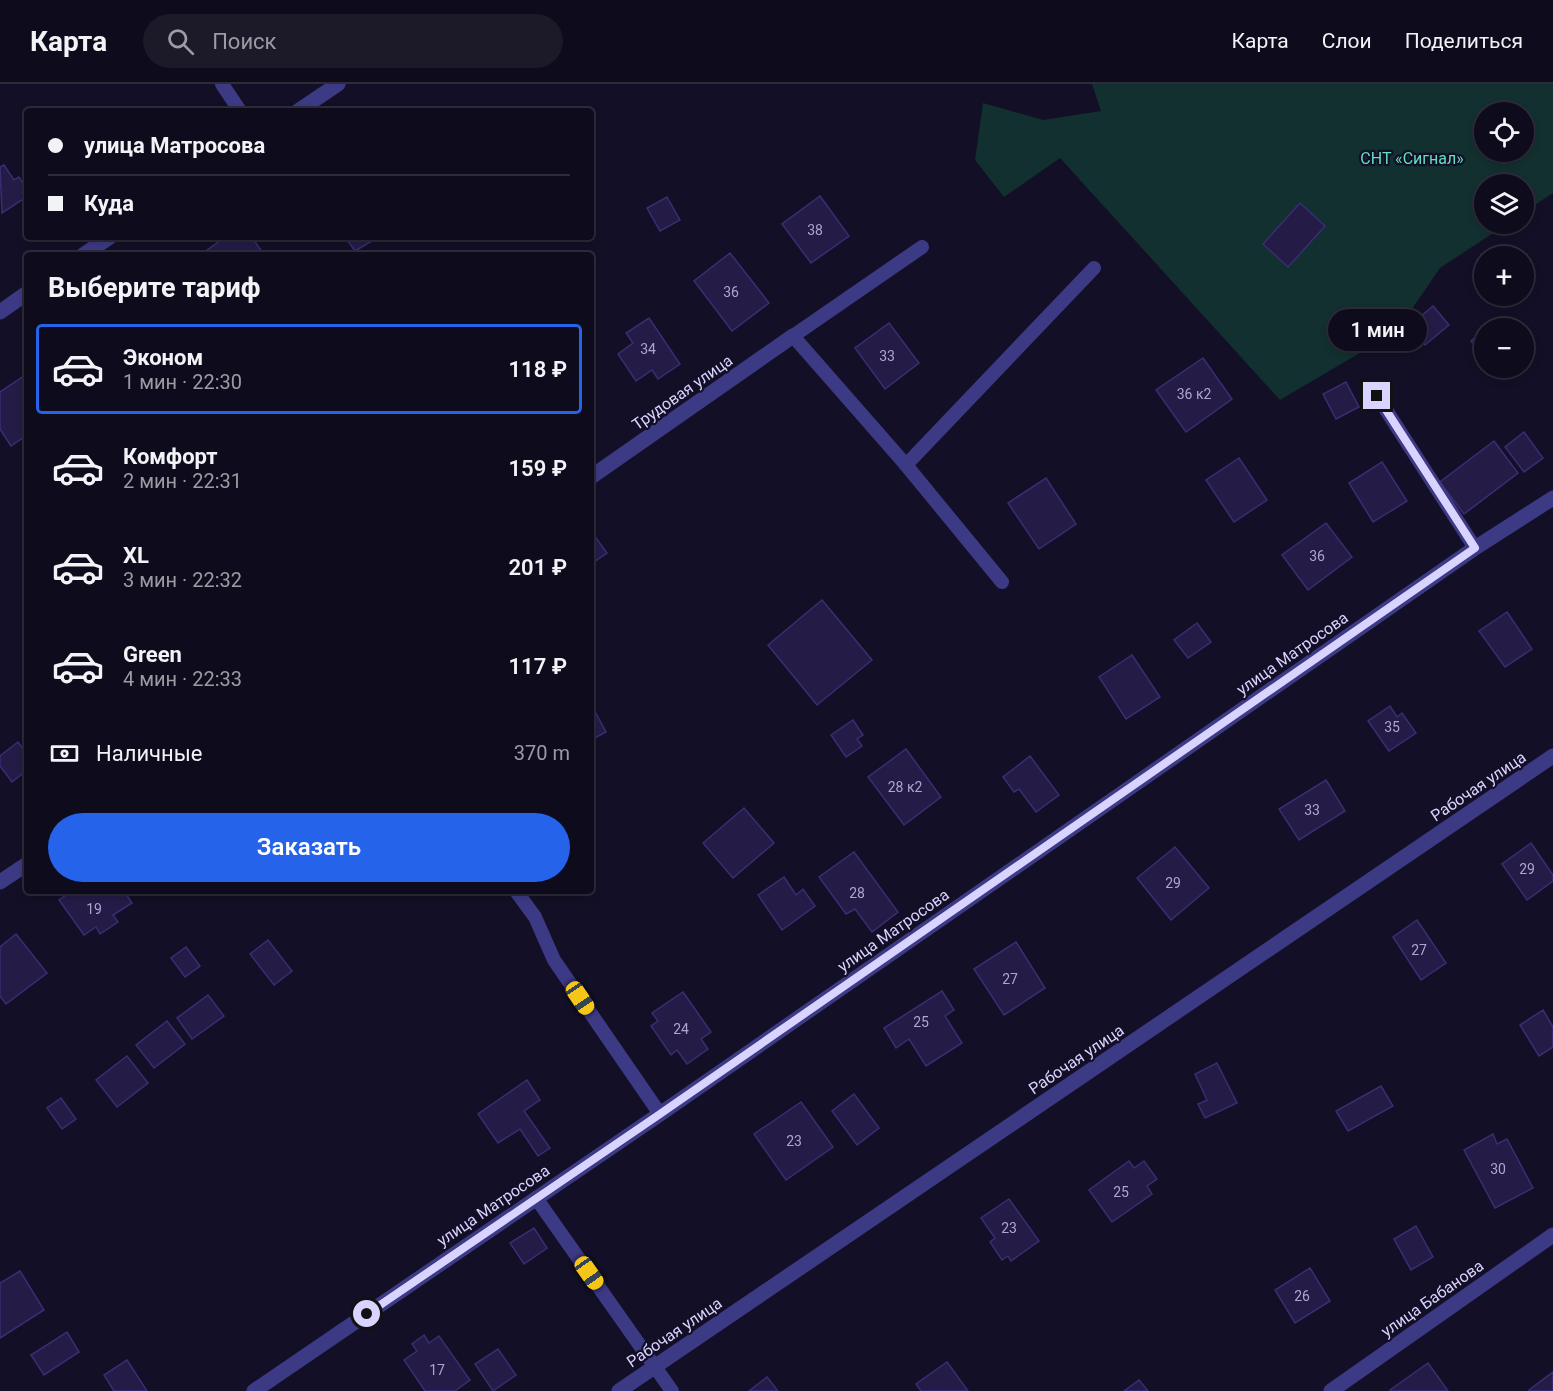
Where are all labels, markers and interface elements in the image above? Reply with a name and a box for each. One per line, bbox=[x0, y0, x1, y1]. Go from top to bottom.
search box bbox=[143, 14, 563, 68]
text: Карта bbox=[30, 25, 107, 58]
icon: search bbox=[164, 25, 197, 58]
text: Поиск bbox=[212, 29, 277, 54]
text: Карта bbox=[1232, 29, 1289, 53]
text: Слои bbox=[1322, 29, 1372, 53]
text: Поделиться bbox=[1405, 29, 1523, 53]
map controls bbox=[1474, 102, 1534, 378]
button: locate bbox=[1474, 102, 1534, 162]
text: улица Матросова bbox=[84, 133, 265, 158]
park label: СНТ «Сигнал» bbox=[1360, 149, 1464, 168]
button: layers bbox=[1474, 174, 1534, 234]
text: Куда bbox=[84, 191, 134, 216]
house number: 38 bbox=[807, 222, 823, 238]
button: + bbox=[1474, 246, 1534, 306]
text: Выберите тариф bbox=[48, 272, 260, 304]
house number: 36 bbox=[723, 284, 739, 300]
callout: 1 мин bbox=[1328, 309, 1426, 351]
text: 1 мин bbox=[1350, 318, 1405, 342]
button: − bbox=[1474, 318, 1534, 378]
house number: 34 bbox=[640, 341, 656, 357]
icon: car bbox=[51, 342, 105, 396]
text: Эконом bbox=[123, 345, 203, 370]
house number: 33 bbox=[879, 348, 895, 364]
street label: Трудовая улица bbox=[628, 351, 736, 434]
text: 118 ₽ bbox=[509, 357, 567, 382]
text: 1 мин · 22:30 bbox=[123, 370, 242, 394]
route end bbox=[1363, 382, 1390, 409]
house number: 36 к2 bbox=[1177, 386, 1211, 402]
icon: car bbox=[51, 441, 105, 495]
text: Комфорт bbox=[123, 444, 218, 469]
text: 159 ₽ bbox=[509, 456, 567, 481]
text: 2 мин · 22:31 bbox=[123, 469, 242, 493]
icon: car bbox=[51, 540, 105, 594]
text: XL bbox=[123, 543, 149, 568]
house number: 36 bbox=[1309, 548, 1325, 564]
text: 201 ₽ bbox=[509, 555, 567, 580]
text: 3 мин · 22:32 bbox=[123, 568, 242, 592]
street label: улица Матросова bbox=[1233, 608, 1352, 699]
icon: car bbox=[51, 639, 105, 693]
text: Green bbox=[123, 642, 182, 667]
text: 117 ₽ bbox=[509, 654, 567, 679]
text: 4 мин · 22:33 bbox=[123, 667, 242, 691]
house number: 35 bbox=[1384, 719, 1400, 735]
icon: cash bbox=[48, 737, 81, 770]
text: Наличные bbox=[96, 741, 202, 766]
text: 370 m bbox=[514, 741, 570, 765]
street label: Рабочая улица bbox=[1427, 748, 1530, 825]
house number: 28 к2 bbox=[888, 779, 922, 795]
house number: 33 bbox=[1304, 802, 1320, 818]
button: Заказать bbox=[48, 813, 570, 882]
house number: 29 bbox=[1519, 861, 1535, 877]
house number: 29 bbox=[1165, 875, 1181, 891]
street label: улица Матросова bbox=[834, 885, 953, 976]
house number: 28 bbox=[849, 885, 865, 901]
house number: 19 bbox=[86, 901, 102, 917]
house number: 27 bbox=[1411, 942, 1427, 958]
house number: 27 bbox=[1002, 971, 1018, 987]
car bbox=[562, 978, 598, 1018]
house number: 25 bbox=[913, 1014, 929, 1030]
house number: 24 bbox=[673, 1021, 689, 1037]
street label: Рабочая улица bbox=[1025, 1021, 1128, 1098]
house number: 23 bbox=[786, 1133, 802, 1149]
street label: улица Матросова bbox=[433, 1161, 553, 1250]
house number: 30 bbox=[1490, 1161, 1506, 1177]
house number: 25 bbox=[1113, 1184, 1129, 1200]
house number: 23 bbox=[1001, 1220, 1017, 1236]
car bbox=[571, 1253, 607, 1293]
street label: улица Бабанова bbox=[1378, 1256, 1487, 1341]
house number: 26 bbox=[1294, 1288, 1310, 1304]
street label: Рабочая улица bbox=[623, 1294, 726, 1371]
route start bbox=[353, 1300, 380, 1327]
house number: 17 bbox=[429, 1362, 445, 1378]

